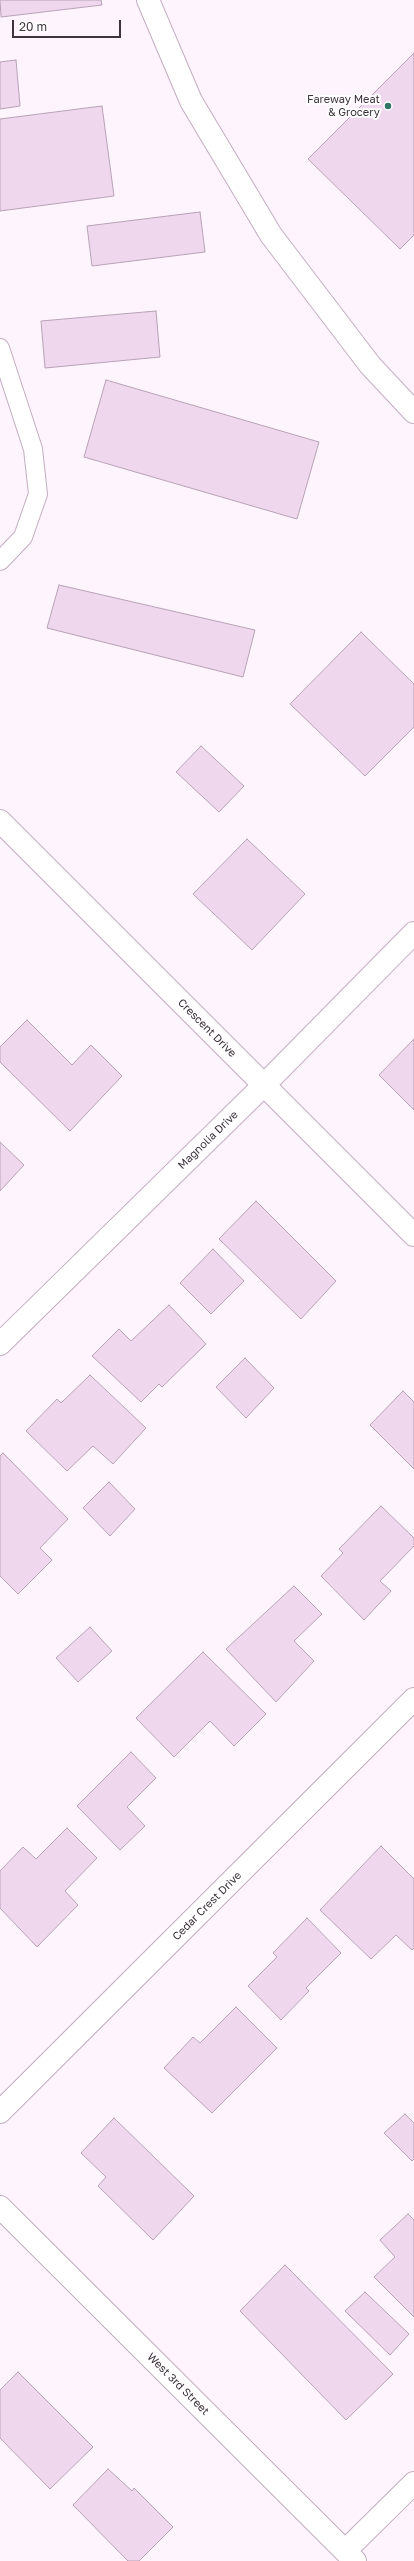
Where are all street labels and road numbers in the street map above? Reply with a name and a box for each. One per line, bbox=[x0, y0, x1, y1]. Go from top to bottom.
street label: Crescent Drive bbox=[175, 996, 239, 1060]
street label: Magnolia Drive bbox=[175, 1108, 241, 1172]
street label: Cedar Crest Drive bbox=[170, 1869, 244, 1943]
street label: West 3rd Street bbox=[144, 2350, 212, 2418]

